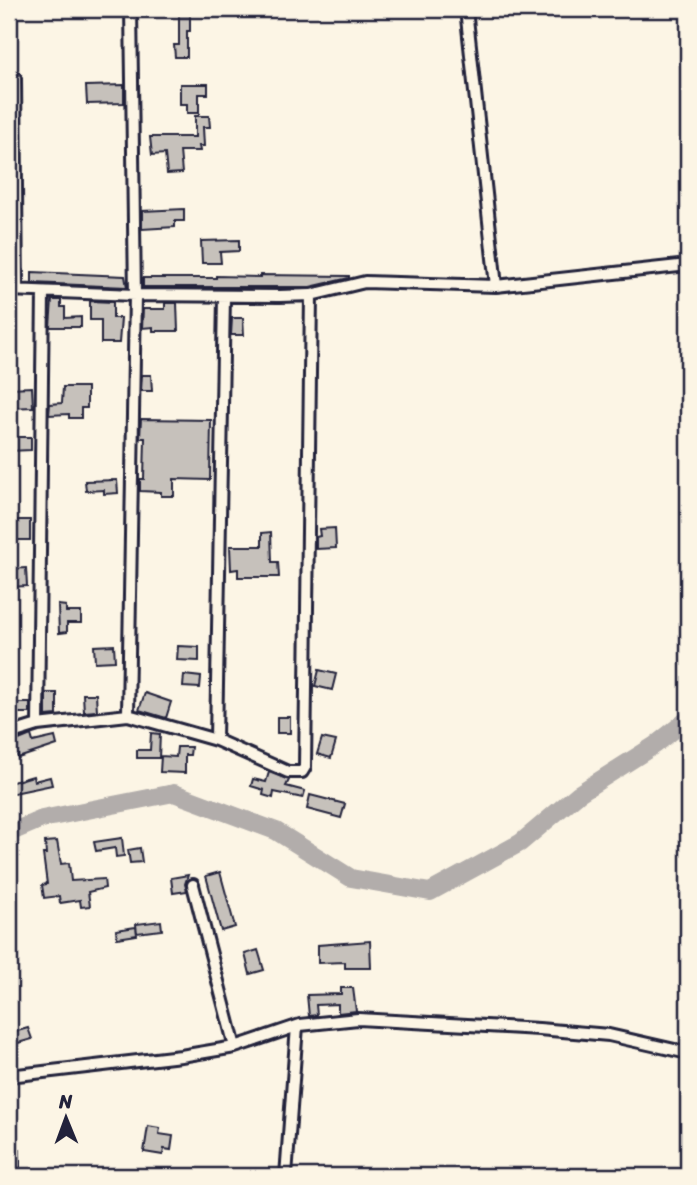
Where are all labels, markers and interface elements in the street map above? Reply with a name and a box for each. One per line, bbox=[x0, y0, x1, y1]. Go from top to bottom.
north arrow bbox=[32, 1084, 102, 1154]
text: N bbox=[58, 1085, 73, 1118]

